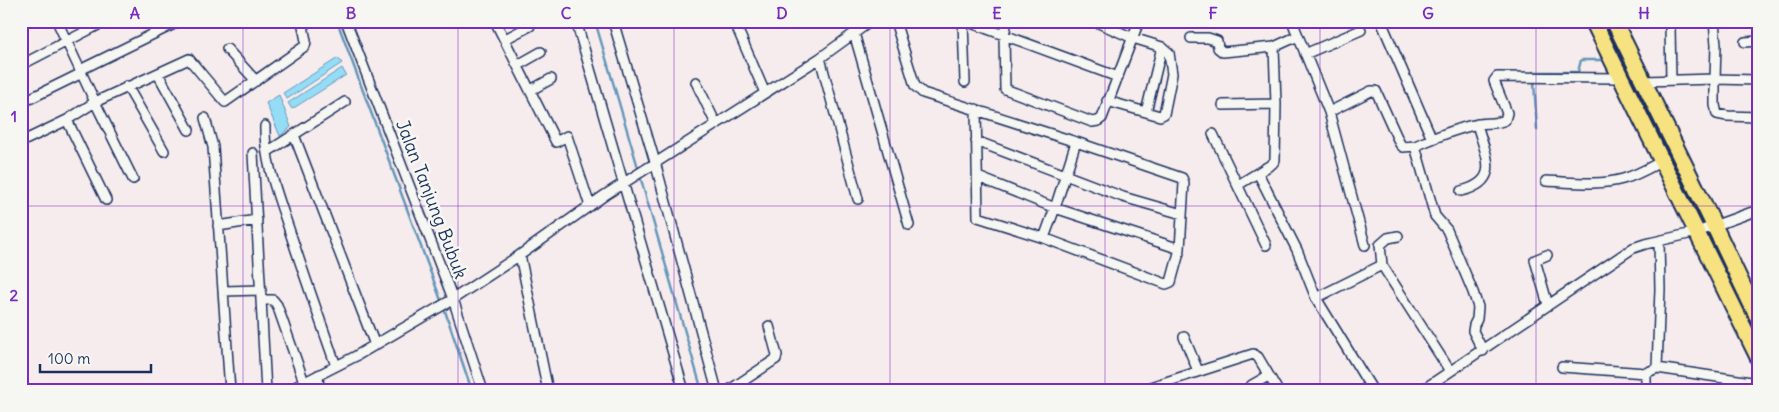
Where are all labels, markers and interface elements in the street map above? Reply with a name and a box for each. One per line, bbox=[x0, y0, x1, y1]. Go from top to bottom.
text: A bbox=[130, 3, 140, 23]
text: B bbox=[346, 3, 357, 23]
text: C bbox=[561, 3, 572, 23]
text: D bbox=[776, 3, 788, 23]
text: E bbox=[992, 3, 1002, 23]
text: F bbox=[1208, 3, 1218, 23]
text: G bbox=[1422, 3, 1434, 23]
text: H bbox=[1638, 3, 1650, 23]
text: 1 bbox=[11, 106, 17, 126]
street label: Jalan Tanjung Bubuk bbox=[391, 116, 473, 282]
text: 2 bbox=[10, 285, 19, 305]
scale bar bbox=[40, 342, 151, 374]
text: 100 m bbox=[48, 349, 90, 368]

